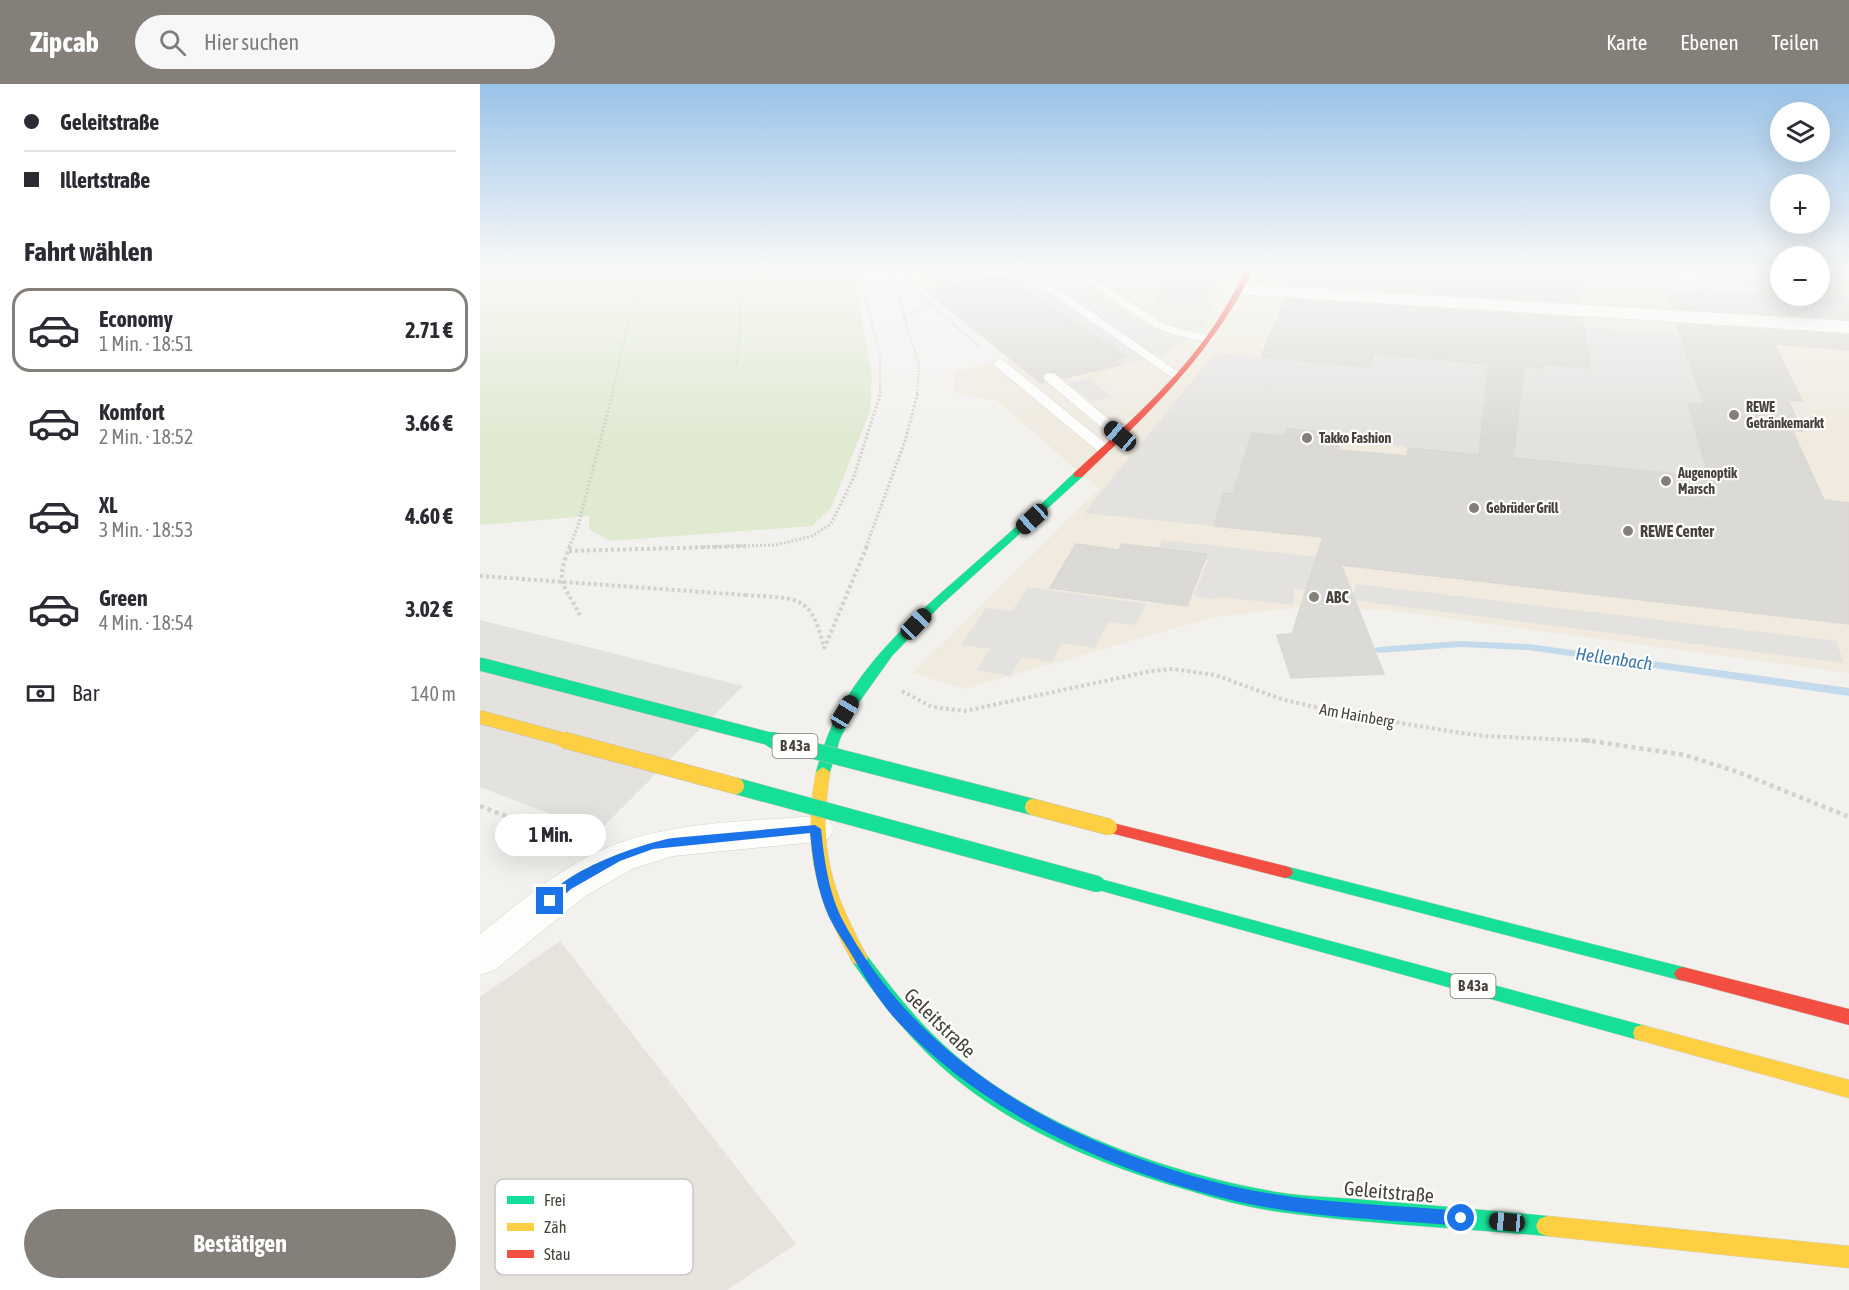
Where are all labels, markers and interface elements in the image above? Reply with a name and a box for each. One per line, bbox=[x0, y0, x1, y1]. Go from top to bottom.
search box bbox=[135, 15, 555, 69]
text: Zipcab bbox=[30, 26, 99, 58]
icon: search bbox=[156, 26, 189, 59]
text: Hier suchen bbox=[204, 29, 299, 55]
text: Karte bbox=[1606, 30, 1647, 54]
text: Ebenen bbox=[1680, 30, 1739, 54]
text: Teilen bbox=[1772, 30, 1819, 54]
map controls bbox=[1770, 102, 1830, 306]
button: layers bbox=[1770, 102, 1830, 162]
text: Geleitstraße bbox=[60, 109, 159, 135]
text: Illertstraße bbox=[60, 167, 150, 193]
button: + bbox=[1770, 174, 1830, 234]
text: Fahrt wählen bbox=[24, 236, 153, 267]
button: − bbox=[1770, 246, 1830, 306]
icon: car bbox=[27, 303, 81, 357]
text: Economy bbox=[99, 306, 173, 332]
text: 2.71 € bbox=[405, 317, 453, 343]
text: 1 Min. · 18:51 bbox=[99, 332, 193, 355]
icon: car bbox=[27, 396, 81, 450]
text: Komfort bbox=[99, 399, 165, 425]
place label: REWE Getränkemarkt bbox=[1746, 399, 1824, 431]
marker: REWE Getränkemarkt bbox=[1727, 408, 1741, 422]
text: 3.66 € bbox=[405, 410, 453, 436]
car bbox=[1100, 418, 1140, 454]
text: 2 Min. · 18:52 bbox=[99, 425, 193, 448]
place label: Takko Fashion bbox=[1319, 430, 1392, 446]
marker: Takko Fashion bbox=[1300, 431, 1314, 445]
place label: Augenoptik Marsch bbox=[1677, 465, 1738, 497]
marker: Augenoptik Marsch bbox=[1659, 474, 1673, 488]
icon: car bbox=[27, 489, 81, 543]
text: XL bbox=[99, 492, 117, 518]
car bbox=[1013, 500, 1051, 538]
place label: Gebrüder Grill bbox=[1486, 500, 1559, 516]
marker: Gebrüder Grill bbox=[1467, 501, 1481, 515]
text: 4.60 € bbox=[405, 503, 453, 529]
text: 3 Min. · 18:53 bbox=[99, 518, 193, 541]
place label: REWE Center bbox=[1640, 522, 1714, 540]
marker: REWE Center bbox=[1621, 524, 1635, 538]
icon: car bbox=[27, 582, 81, 636]
text: Green bbox=[99, 585, 148, 611]
place label: ABC bbox=[1325, 588, 1349, 606]
marker: ABC bbox=[1307, 590, 1321, 604]
text: 3.02 € bbox=[405, 596, 453, 622]
car bbox=[897, 605, 935, 643]
text: 4 Min. · 18:54 bbox=[99, 611, 193, 634]
water label: Hellenbach bbox=[1574, 643, 1654, 674]
icon: cash bbox=[24, 677, 57, 710]
text: Bar bbox=[72, 680, 99, 706]
text: 140 m bbox=[411, 682, 456, 705]
car bbox=[828, 692, 862, 732]
street label: Am Hainberg bbox=[1318, 700, 1396, 731]
road number: B 43a bbox=[772, 734, 818, 758]
callout: 1 Min. bbox=[494, 814, 605, 856]
text: 1 Min. bbox=[529, 823, 572, 846]
route end bbox=[536, 887, 563, 914]
road number: B 43a bbox=[1450, 974, 1496, 998]
street label: Geleitstraße bbox=[900, 983, 981, 1062]
street label: Geleitstraße bbox=[1343, 1176, 1435, 1207]
legend bbox=[495, 1179, 693, 1275]
text: Frei bbox=[544, 1191, 566, 1209]
route start bbox=[1447, 1204, 1474, 1231]
button: Bestätigen bbox=[24, 1209, 456, 1278]
car bbox=[1488, 1211, 1526, 1233]
text: Zäh bbox=[544, 1218, 566, 1236]
text: Stau bbox=[544, 1245, 571, 1263]

